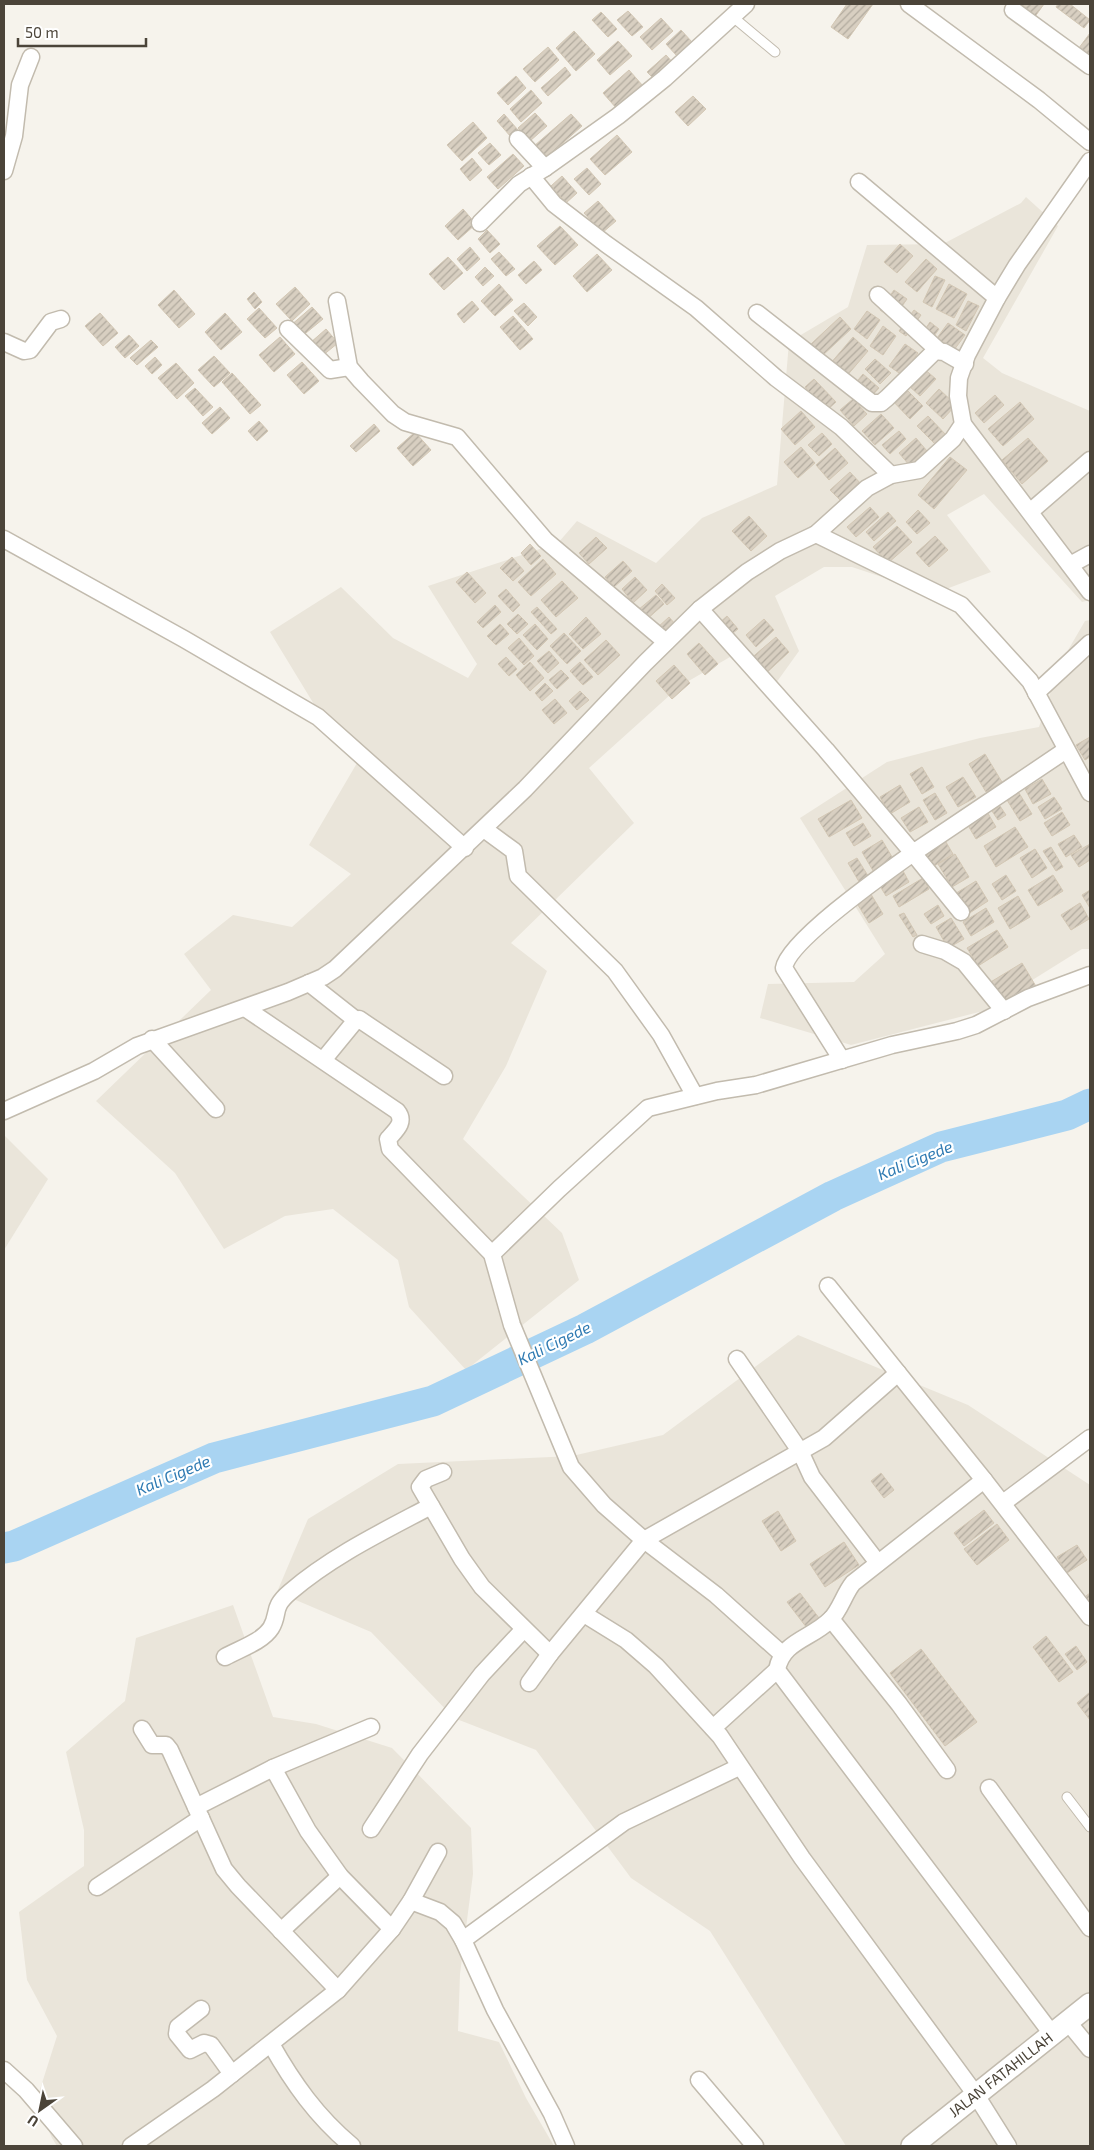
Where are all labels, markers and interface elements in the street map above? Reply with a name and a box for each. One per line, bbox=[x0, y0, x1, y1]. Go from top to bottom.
scale bar bbox=[18, 15, 145, 47]
text: 50 m bbox=[25, 23, 59, 41]
water label: Kali Cigede bbox=[875, 1136, 955, 1183]
water label: Kali Cigede bbox=[514, 1316, 594, 1368]
water label: Kali Cigede bbox=[133, 1450, 213, 1499]
street label: JALAN FATAHILLAH bbox=[945, 2028, 1056, 2120]
north arrow bbox=[15, 2085, 65, 2135]
text: U bbox=[24, 2112, 41, 2131]

